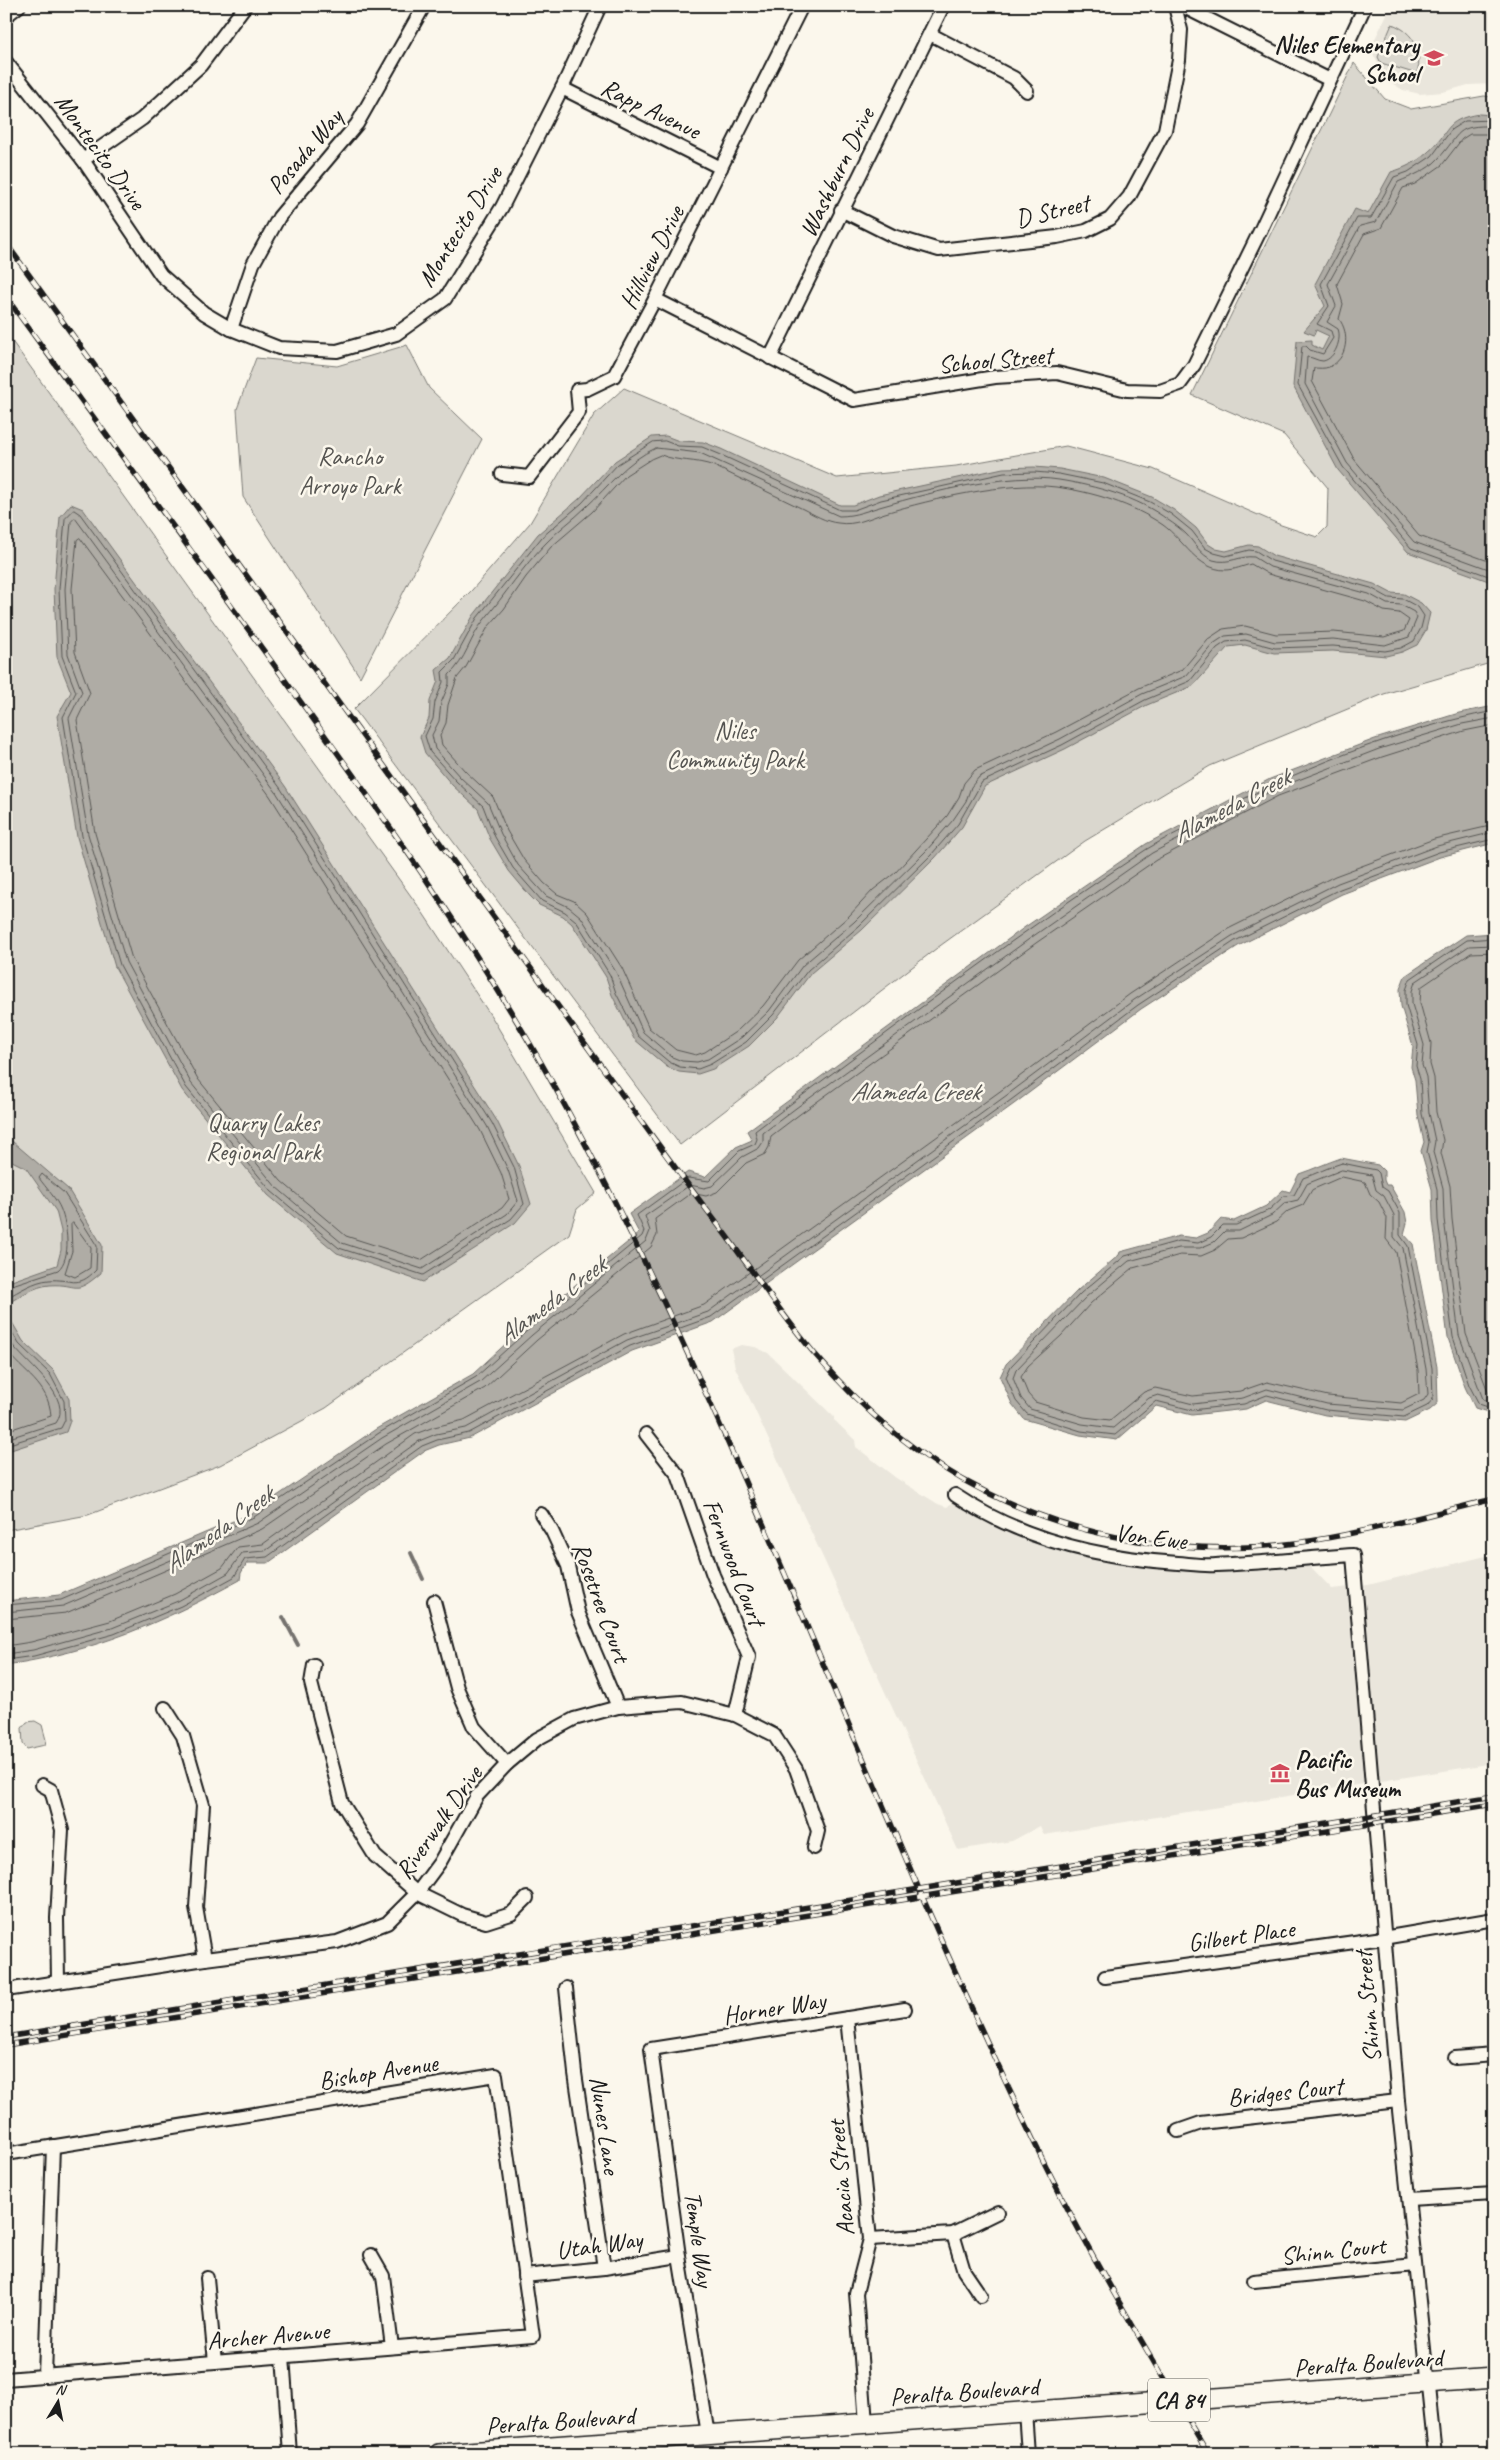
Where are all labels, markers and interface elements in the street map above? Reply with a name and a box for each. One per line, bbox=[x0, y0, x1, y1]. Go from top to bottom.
place label: Niles Elementary School bbox=[1274, 29, 1424, 90]
school or university icon: Niles Elementary School bbox=[1423, 47, 1445, 69]
street label: Rapp Avenue bbox=[596, 71, 707, 147]
street label: Montecito Drive bbox=[47, 87, 154, 218]
street label: Posada Way bbox=[260, 100, 351, 201]
street label: Washburn Drive bbox=[792, 101, 883, 242]
street label: Montecito Drive bbox=[410, 159, 510, 293]
street label: D Street bbox=[1012, 186, 1096, 235]
street label: Hillview Drive bbox=[612, 199, 692, 315]
street label: School Street bbox=[937, 339, 1057, 381]
park label: Rancho Arroyo Park bbox=[299, 441, 403, 502]
park label: Niles Community Park bbox=[666, 715, 806, 776]
water label: Alameda Creek bbox=[1167, 759, 1300, 850]
water label: Alameda Creek bbox=[851, 1075, 984, 1108]
park label: Quarry Lakes Regional Park bbox=[206, 1107, 322, 1168]
water label: Alameda Creek bbox=[490, 1246, 616, 1352]
water label: Alameda Creek bbox=[157, 1476, 284, 1580]
street label: Fernwood Court bbox=[695, 1495, 774, 1634]
street label: Von Ewe bbox=[1113, 1517, 1190, 1557]
street label: Rosetree Court bbox=[565, 1538, 638, 1669]
place label: Pacific Bus Museum bbox=[1295, 1744, 1402, 1805]
street label: Riverwalk Drive bbox=[388, 1758, 491, 1885]
museum icon: Pacific Bus Museum bbox=[1269, 1762, 1291, 1784]
street label: Gilbert Place bbox=[1186, 1912, 1298, 1959]
street label: Shinn Street bbox=[1347, 1946, 1389, 2064]
street label: Horner Way bbox=[721, 1984, 830, 2032]
street label: Bishop Avenue bbox=[317, 2047, 442, 2097]
street label: Bridges Court bbox=[1226, 2070, 1348, 2114]
street label: Nunes Lane bbox=[582, 2074, 628, 2178]
street label: Acacia Street bbox=[820, 2116, 862, 2237]
street label: Temple Way bbox=[676, 2189, 722, 2291]
street label: Utah Way bbox=[554, 2223, 647, 2267]
street label: Shinn Court bbox=[1279, 2229, 1390, 2272]
street label: Archer Avenue bbox=[206, 2315, 332, 2357]
street label: Peralta Boulevard bbox=[1293, 2342, 1447, 2384]
street label: Peralta Boulevard bbox=[889, 2371, 1043, 2413]
north arrow bbox=[32, 2378, 82, 2428]
road number: CA 84 bbox=[1148, 2378, 1210, 2422]
text: N bbox=[54, 2381, 68, 2399]
street label: Peralta Boulevard bbox=[485, 2400, 639, 2442]

